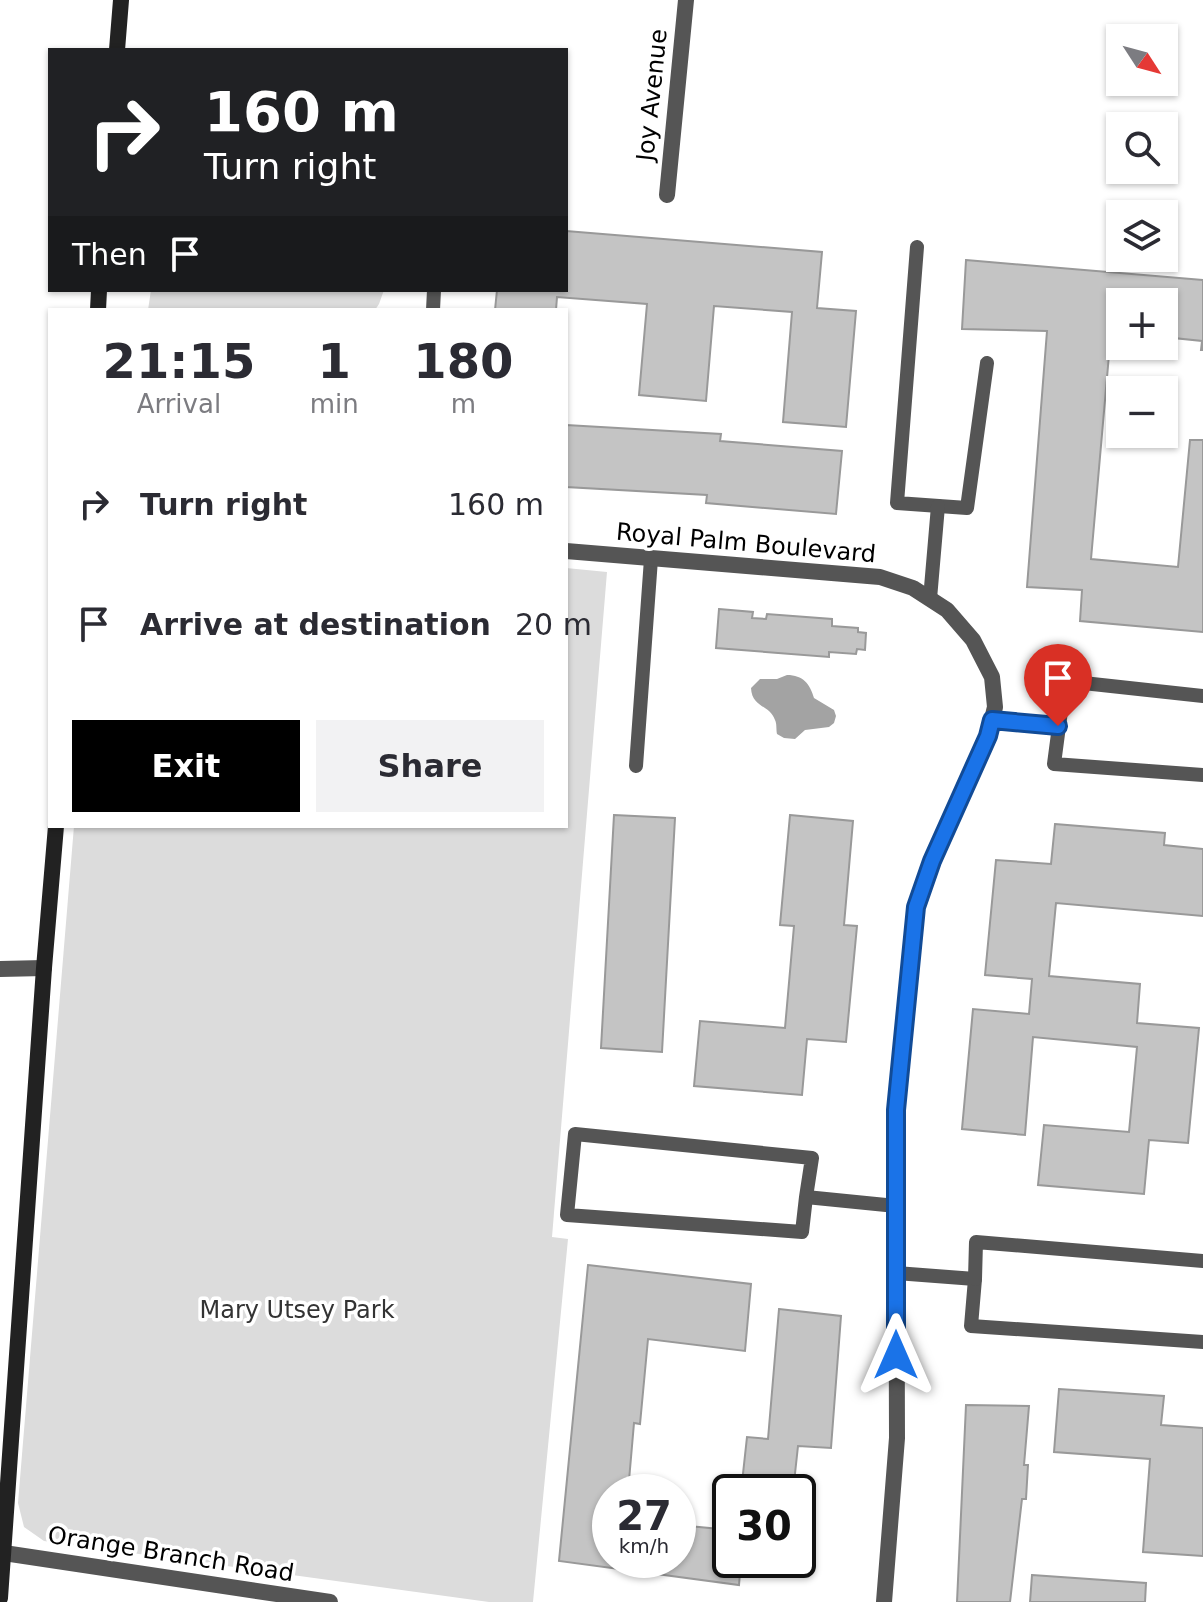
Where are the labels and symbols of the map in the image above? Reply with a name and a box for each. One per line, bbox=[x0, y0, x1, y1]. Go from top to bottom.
north arrow bbox=[1106, 24, 1178, 96]
street label: Joy Avenue bbox=[631, 28, 673, 164]
street label: Royal Palm Boulevard bbox=[615, 518, 877, 568]
pin bbox=[1024, 644, 1092, 726]
park label: Mary Utsey Park bbox=[199, 1296, 395, 1324]
position arrow bbox=[854, 1313, 938, 1397]
speed limit sign: 30 bbox=[712, 1474, 816, 1578]
street label: Orange Branch Road bbox=[46, 1521, 296, 1587]

